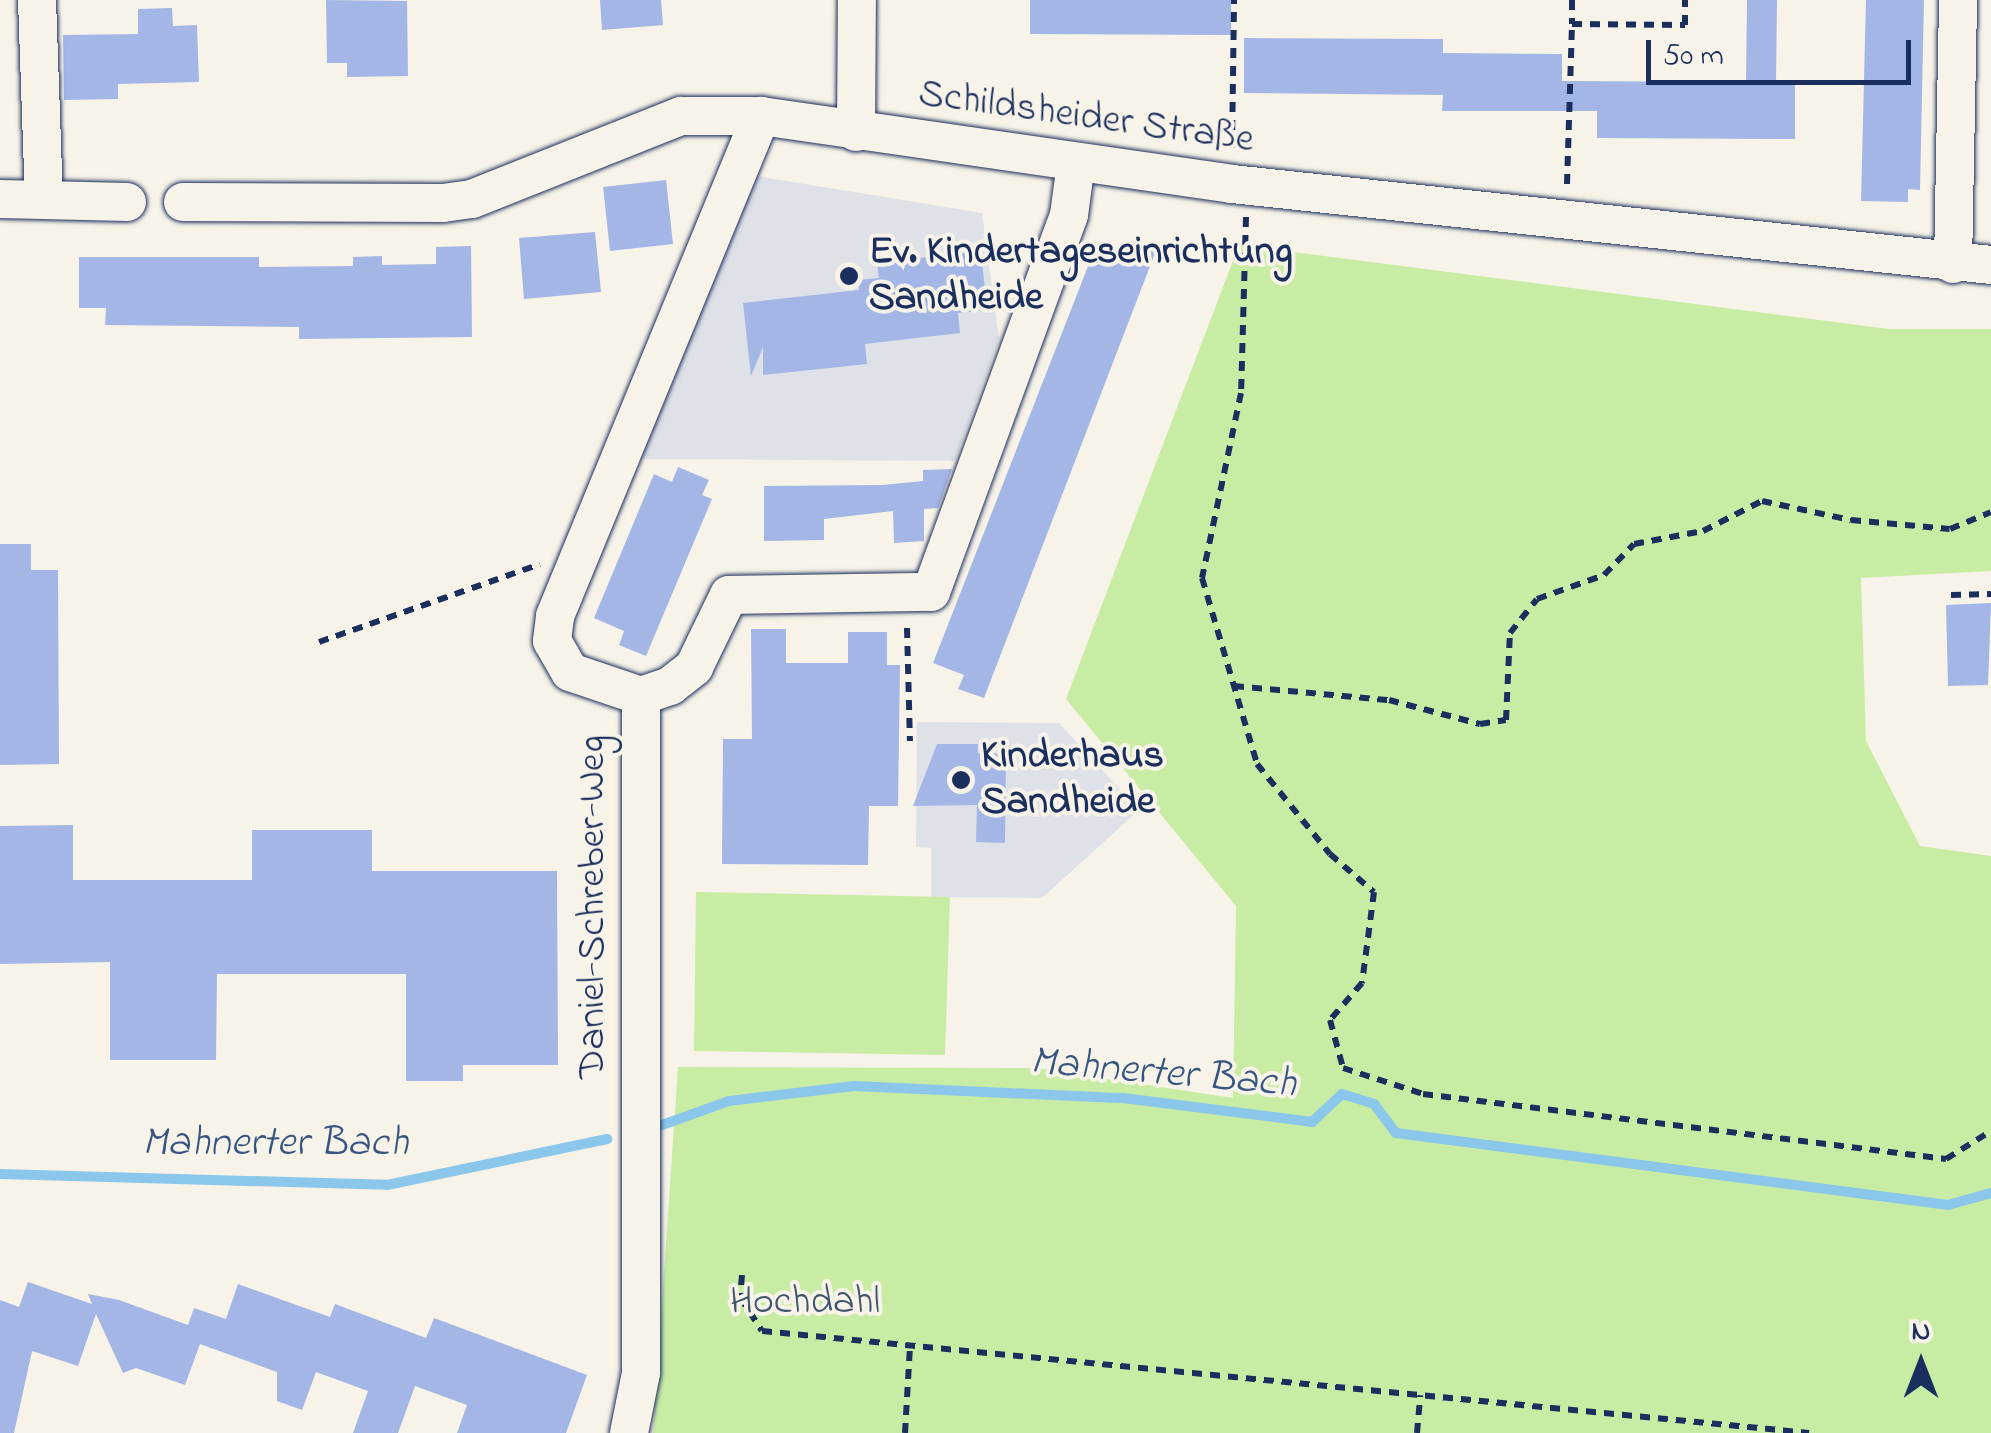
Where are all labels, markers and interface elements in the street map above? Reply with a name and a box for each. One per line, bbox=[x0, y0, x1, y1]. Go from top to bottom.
scale bar bbox=[1651, 20, 1916, 82]
text: 50 m bbox=[1663, 35, 1724, 79]
street label: Schildsheider Straße bbox=[915, 71, 1257, 165]
place label: Ev. Kindertageseinrichtung Sandheide bbox=[869, 229, 1292, 323]
marker: Ev. Kindertageseinrichtung Sandheide bbox=[838, 265, 860, 287]
place label: Kinderhaus Sandheide bbox=[981, 733, 1164, 827]
street label: Daniel-Schreber-Weg bbox=[570, 735, 618, 1079]
marker: Kinderhaus Sandheide bbox=[950, 769, 972, 791]
water label: Mahnerter Bach bbox=[1028, 1037, 1298, 1111]
water label: Mahnerter Bach bbox=[142, 1119, 408, 1169]
park label: Hochdahl bbox=[730, 1279, 880, 1327]
text: N bbox=[1912, 1312, 1930, 1353]
north arrow bbox=[1871, 1313, 1971, 1413]

